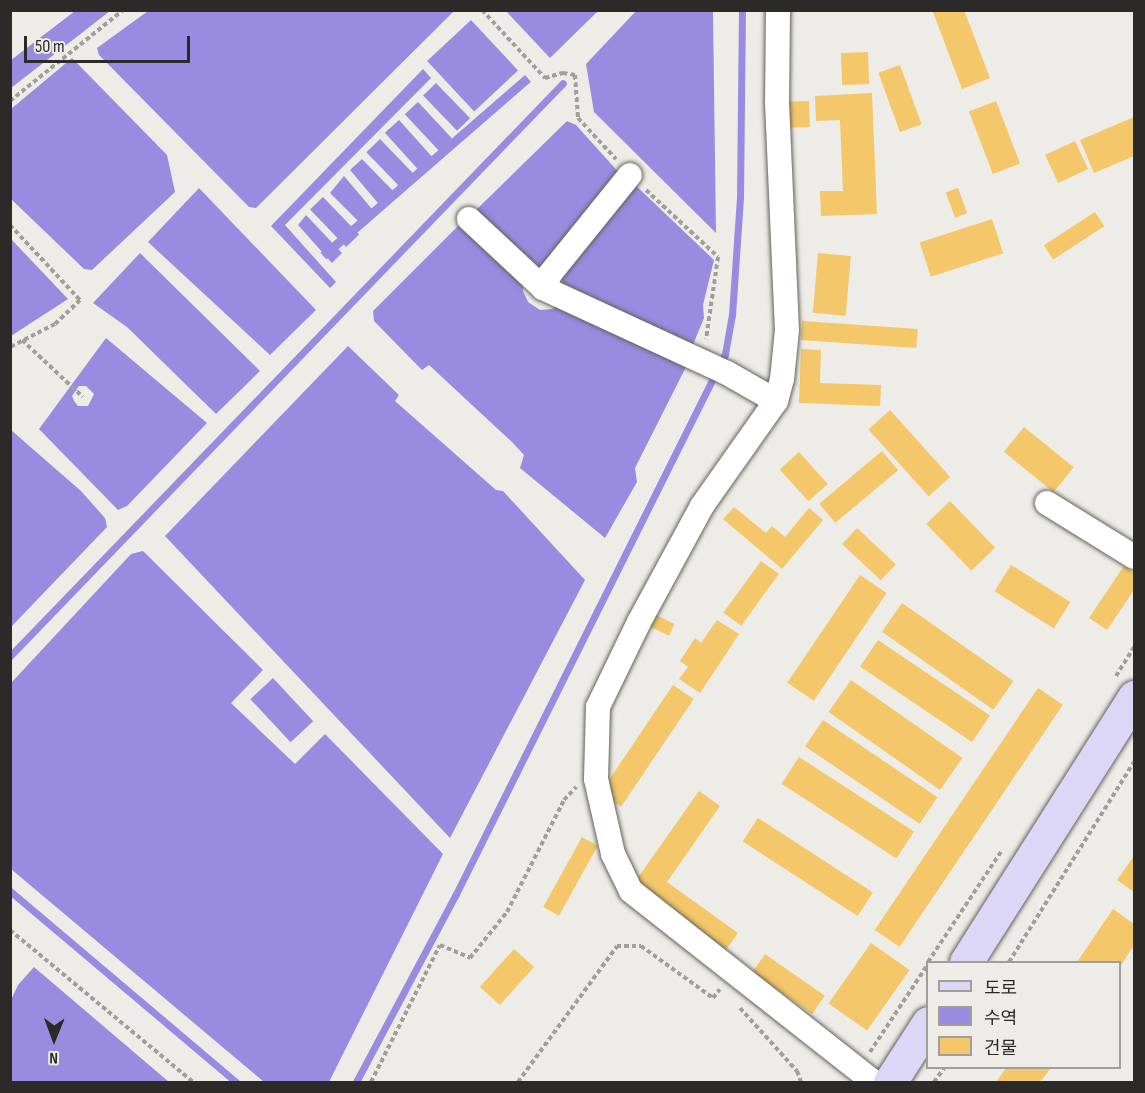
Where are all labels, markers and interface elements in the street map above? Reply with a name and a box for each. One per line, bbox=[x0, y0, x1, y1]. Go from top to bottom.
scale bar bbox=[27, 24, 194, 62]
text: 50 m bbox=[35, 36, 65, 57]
legend bbox=[926, 961, 1121, 1069]
text: 도로 bbox=[984, 978, 1017, 999]
text: 수역 bbox=[984, 1008, 1017, 1029]
north arrow bbox=[24, 1009, 84, 1069]
text: 건물 bbox=[984, 1038, 1017, 1059]
text: N bbox=[49, 1048, 58, 1067]

